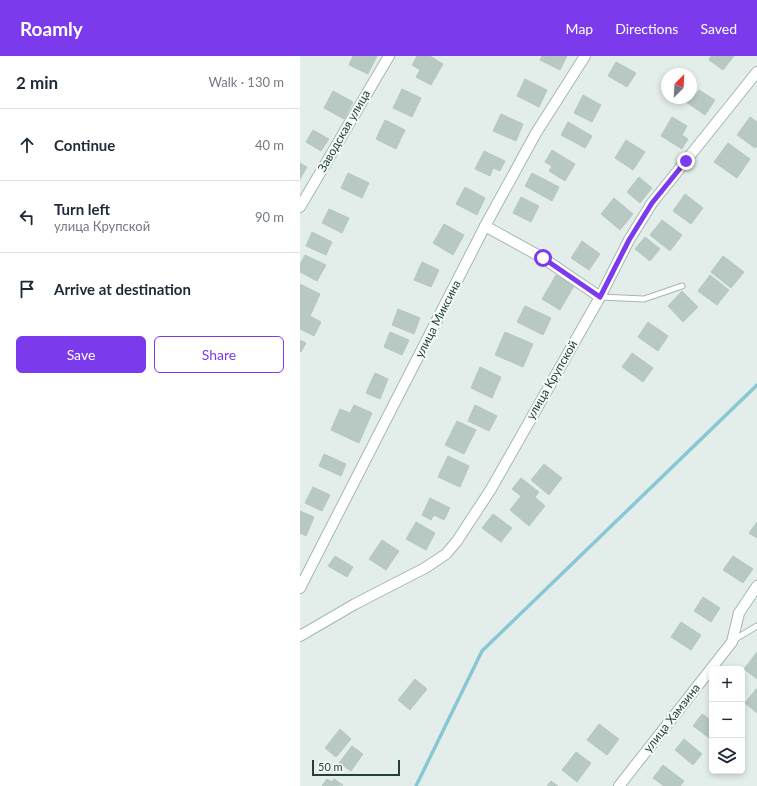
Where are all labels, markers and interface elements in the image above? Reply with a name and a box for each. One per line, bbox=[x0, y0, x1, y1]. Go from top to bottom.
text: Roamly bbox=[20, 17, 83, 40]
text: Map bbox=[566, 20, 593, 37]
text: Directions bbox=[615, 20, 678, 37]
text: Saved bbox=[700, 20, 737, 37]
north arrow bbox=[661, 68, 697, 104]
text: 2 min bbox=[16, 72, 58, 93]
text: Walk · 130 m bbox=[208, 74, 284, 90]
street label: Заводская улица bbox=[314, 87, 373, 174]
icon: ahead bbox=[16, 134, 38, 156]
text: Continue bbox=[54, 136, 115, 154]
text: 40 m bbox=[255, 137, 284, 153]
route end bbox=[677, 152, 695, 170]
text: Turn left bbox=[54, 200, 110, 218]
icon: left bbox=[16, 206, 38, 228]
text: 90 m bbox=[255, 209, 284, 225]
text: улица Крупской bbox=[54, 218, 150, 234]
route start bbox=[534, 249, 552, 267]
street label: улица Миксина bbox=[412, 277, 464, 360]
icon: arrive bbox=[16, 278, 38, 300]
text: Arrive at destination bbox=[54, 280, 191, 298]
button: Save bbox=[16, 336, 146, 373]
button: Share bbox=[154, 336, 284, 373]
street label: улица Крупской bbox=[523, 338, 580, 422]
map controls bbox=[709, 666, 745, 774]
button: + bbox=[709, 666, 745, 702]
street label: улица Хамзина bbox=[640, 680, 703, 755]
button: − bbox=[709, 702, 745, 738]
button: layers bbox=[709, 738, 745, 774]
scale bar bbox=[312, 758, 400, 777]
text: 50 m bbox=[318, 760, 343, 773]

